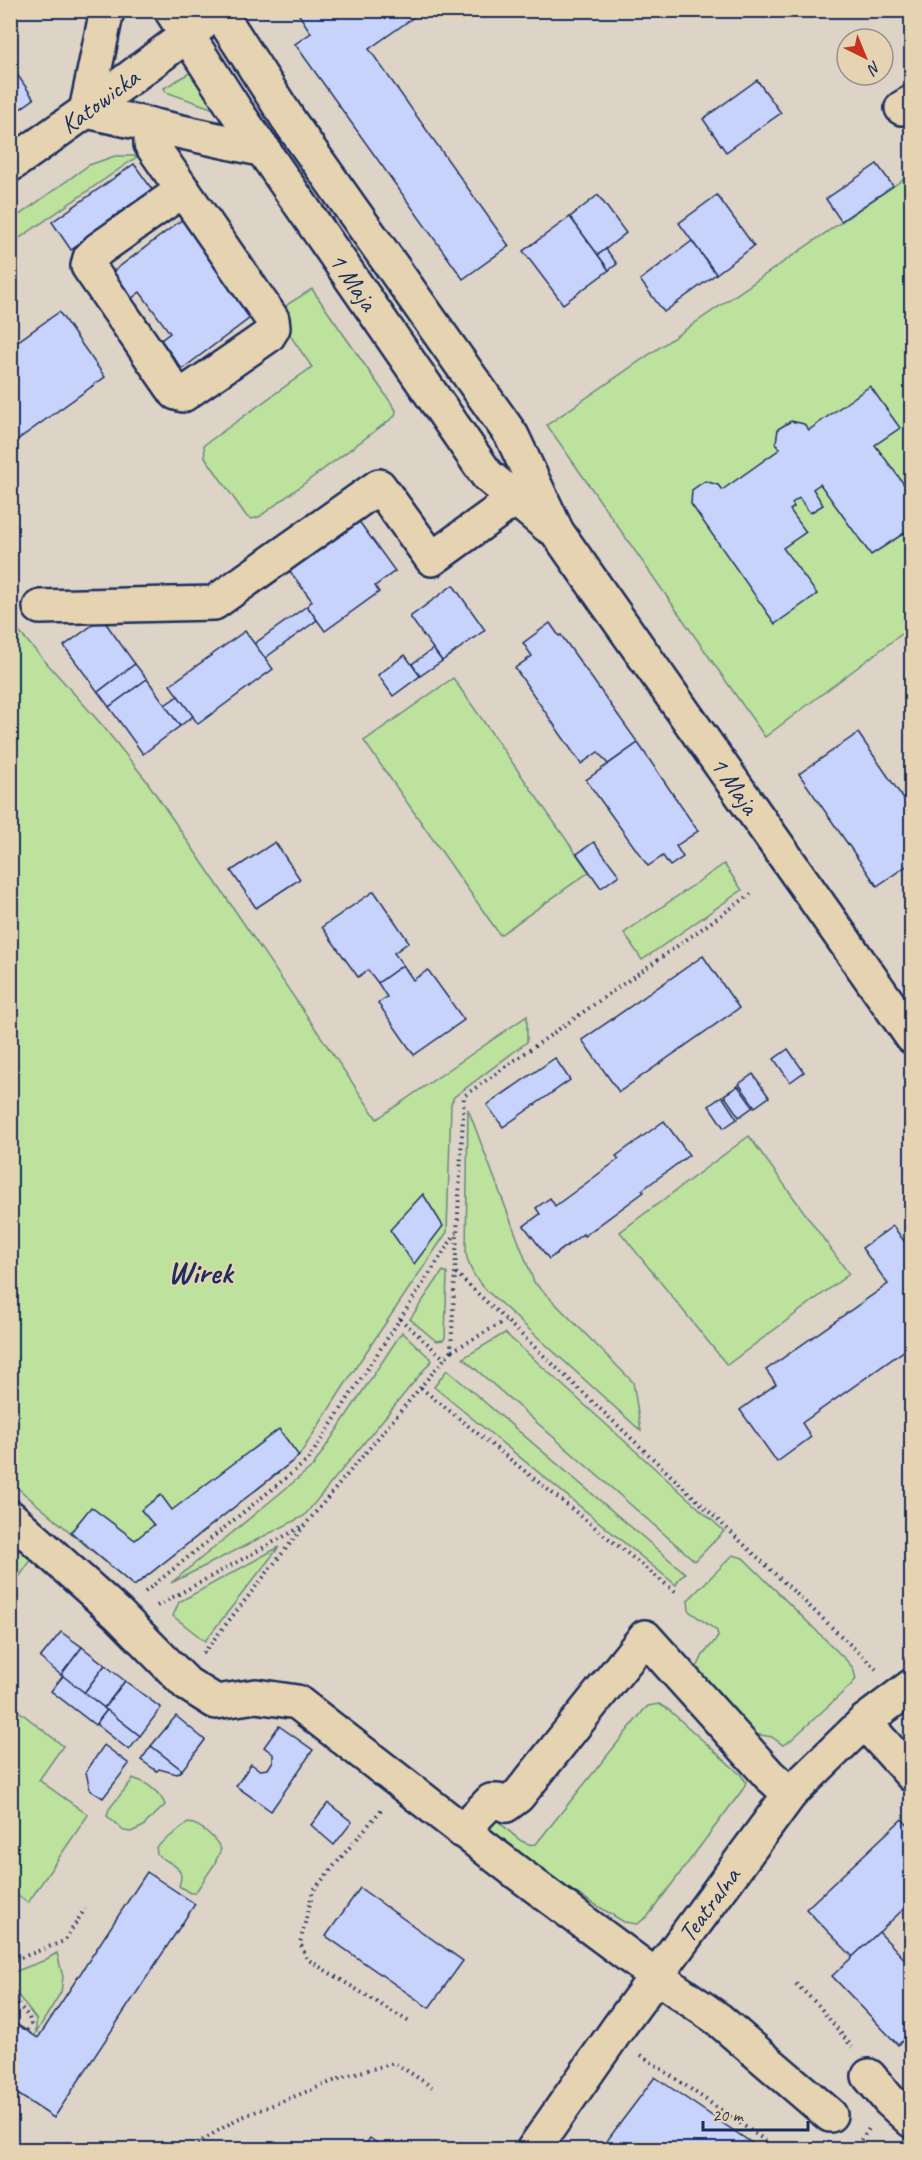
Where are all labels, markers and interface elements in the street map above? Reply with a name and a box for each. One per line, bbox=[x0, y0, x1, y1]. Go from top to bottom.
north arrow bbox=[835, 27, 895, 87]
text: N bbox=[862, 57, 885, 80]
street label: Katowicka bbox=[54, 60, 147, 141]
street label: 1 Maja bbox=[321, 246, 386, 319]
street label: 1 Maja bbox=[703, 750, 767, 822]
district label: Wirek bbox=[168, 1252, 235, 1293]
street label: Teatralna bbox=[671, 1860, 749, 1949]
scale bar bbox=[703, 2094, 808, 2132]
text: 20 m bbox=[712, 2104, 745, 2126]

